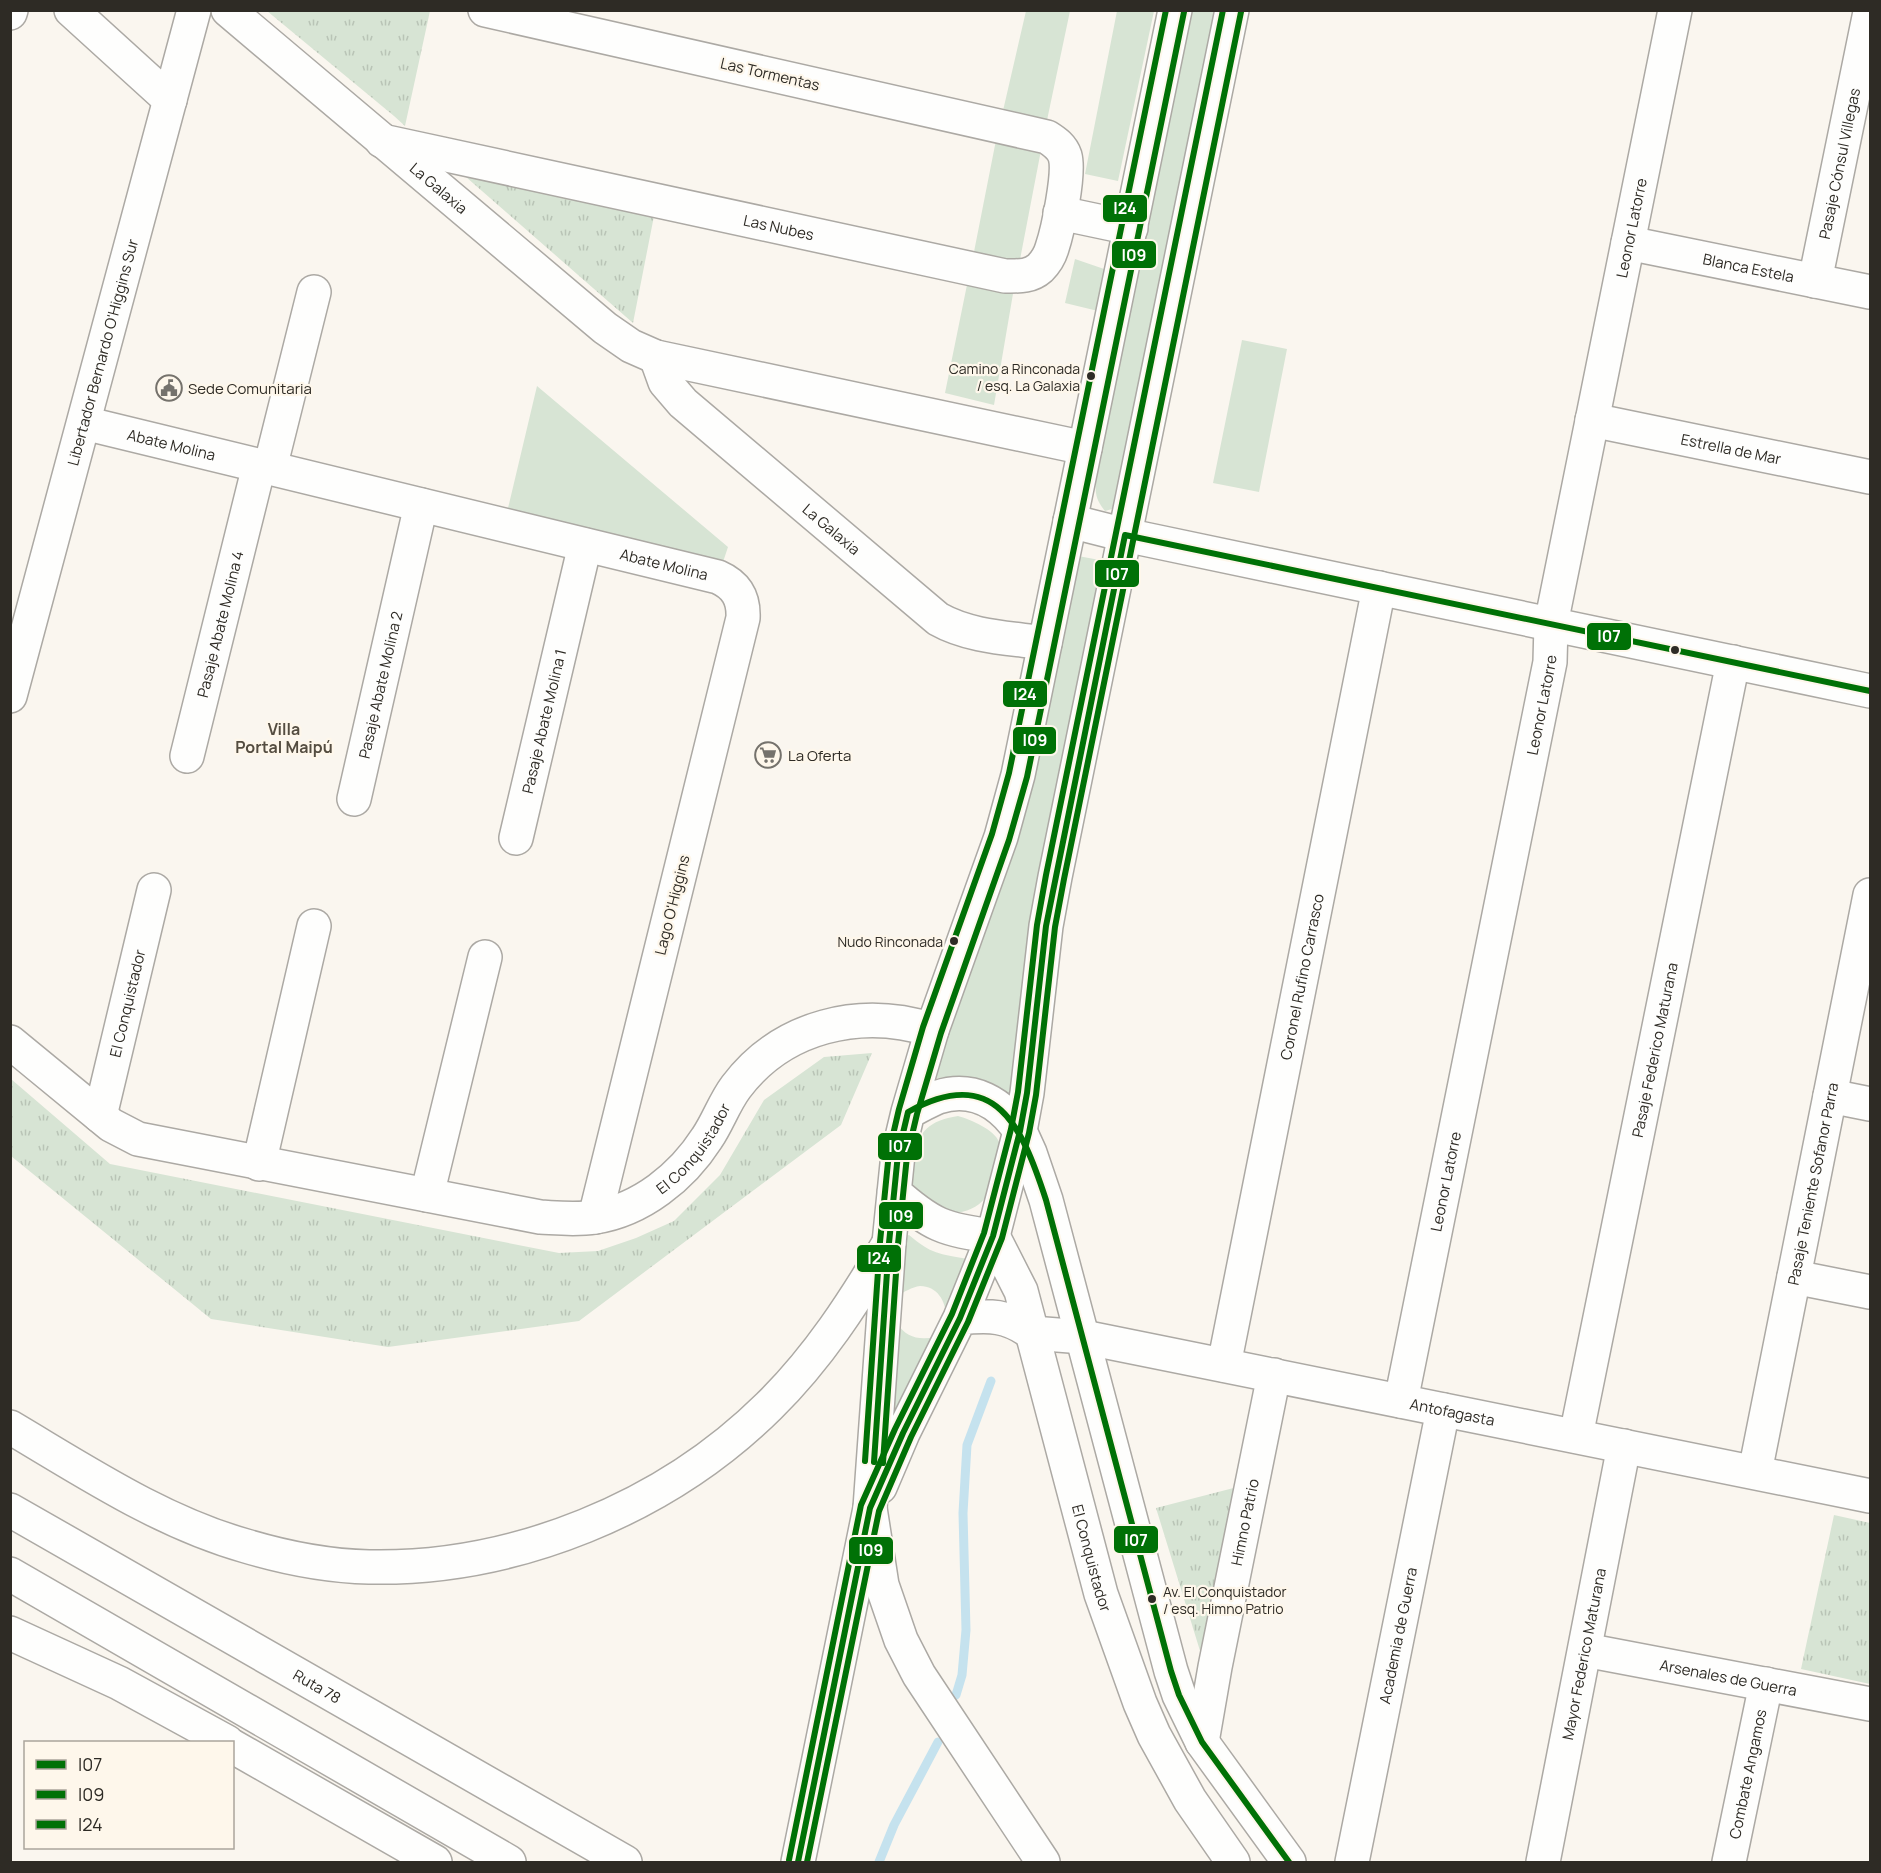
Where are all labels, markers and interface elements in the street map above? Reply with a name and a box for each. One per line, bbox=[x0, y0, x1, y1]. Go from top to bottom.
street label: Las Tormentas bbox=[718, 52, 822, 96]
street label: Pasaje Cónsul Villegas bbox=[1813, 86, 1865, 241]
street label: La Galaxia bbox=[406, 158, 472, 218]
street label: Leonor Latorre bbox=[1611, 176, 1651, 280]
line badge: I24 bbox=[1102, 194, 1148, 223]
text: I24 bbox=[1113, 197, 1137, 219]
street label: Las Nubes bbox=[742, 209, 816, 245]
street label: Libertador Bernardo O'Higgins Sur bbox=[62, 236, 143, 468]
line badge: I09 bbox=[1111, 240, 1157, 269]
text: I09 bbox=[1122, 244, 1146, 266]
street label: Blanca Estela bbox=[1701, 248, 1796, 287]
place label: Camino a Rinconada / esq. La Galaxia bbox=[949, 359, 1080, 395]
marker: Camino a Rinconada / esq. La Galaxia bbox=[1085, 370, 1097, 382]
public building icon: Sede Comunitaria bbox=[154, 373, 184, 403]
place label: Sede Comunitaria bbox=[188, 378, 312, 399]
street label: Abate Molina bbox=[125, 423, 218, 465]
street label: Estrella de Mar bbox=[1679, 428, 1784, 469]
street label: La Galaxia bbox=[798, 498, 865, 559]
street label: Abate Molina bbox=[618, 543, 710, 585]
street label: Pasaje Abate Molina 4 bbox=[191, 548, 248, 700]
line badge: I07 bbox=[1094, 559, 1140, 588]
text: I07 bbox=[1105, 563, 1129, 585]
street label: Pasaje Abate Molina 2 bbox=[353, 609, 407, 761]
line badge: I07 bbox=[1586, 622, 1632, 651]
text: I07 bbox=[1597, 625, 1621, 647]
unlabelled marker bbox=[1669, 644, 1681, 656]
street label: Pasaje Abate Molina 1 bbox=[516, 647, 571, 795]
street label: Leonor Latorre bbox=[1521, 655, 1561, 757]
line badge: I24 bbox=[1002, 680, 1048, 708]
text: I24 bbox=[1013, 683, 1037, 705]
district label: Villa Portal Maipú bbox=[235, 718, 333, 758]
line badge: I09 bbox=[1012, 726, 1057, 755]
text: I09 bbox=[1023, 729, 1047, 751]
supermarket icon: La Oferta bbox=[753, 740, 783, 770]
place label: La Oferta bbox=[788, 745, 851, 766]
street label: Lago O'Higgins bbox=[649, 853, 695, 957]
street label: Coronel Rufino Carrasco bbox=[1275, 892, 1328, 1062]
place label: Nudo Rinconada bbox=[837, 932, 943, 951]
marker: Nudo Rinconada bbox=[948, 935, 960, 947]
street label: El Conquistador bbox=[104, 947, 150, 1059]
street label: Pasaje Federico Maturana bbox=[1626, 960, 1682, 1139]
street label: Pasaje Teniente Sofanor Parra bbox=[1782, 1081, 1843, 1287]
street label: El Conquistador bbox=[652, 1099, 735, 1199]
street label: Leonor Latorre bbox=[1425, 1129, 1466, 1233]
line badge: I07 bbox=[877, 1132, 923, 1161]
text: I07 bbox=[888, 1135, 912, 1157]
line badge: I09 bbox=[878, 1201, 924, 1230]
text: I09 bbox=[889, 1205, 913, 1227]
line badge: I24 bbox=[856, 1244, 902, 1273]
text: I24 bbox=[867, 1247, 891, 1269]
street label: Antofagasta bbox=[1408, 1393, 1497, 1430]
street label: Himno Patrio bbox=[1225, 1477, 1263, 1567]
street label: El Conquistador bbox=[1067, 1502, 1117, 1615]
line badge: I07 bbox=[1113, 1525, 1159, 1554]
text: I07 bbox=[1124, 1529, 1148, 1551]
line badge: I09 bbox=[848, 1536, 894, 1565]
text: I09 bbox=[859, 1539, 883, 1561]
street label: Academia de Guerra bbox=[1374, 1565, 1422, 1706]
street label: Mayor Federico Maturana bbox=[1557, 1566, 1611, 1742]
place label: Av. El Conquistador / esq. Himno Patrio bbox=[1163, 1582, 1287, 1618]
marker: Av. El Conquistador / esq. Himno Patrio bbox=[1146, 1593, 1158, 1605]
street label: Arsenales de Guerra bbox=[1658, 1654, 1799, 1700]
street label: Ruta 78 bbox=[289, 1664, 345, 1708]
street label: Combate Angamos bbox=[1724, 1707, 1771, 1841]
legend bbox=[24, 1741, 234, 1849]
text: I07 bbox=[78, 1752, 102, 1776]
text: I09 bbox=[78, 1782, 104, 1806]
text: I24 bbox=[78, 1812, 103, 1836]

